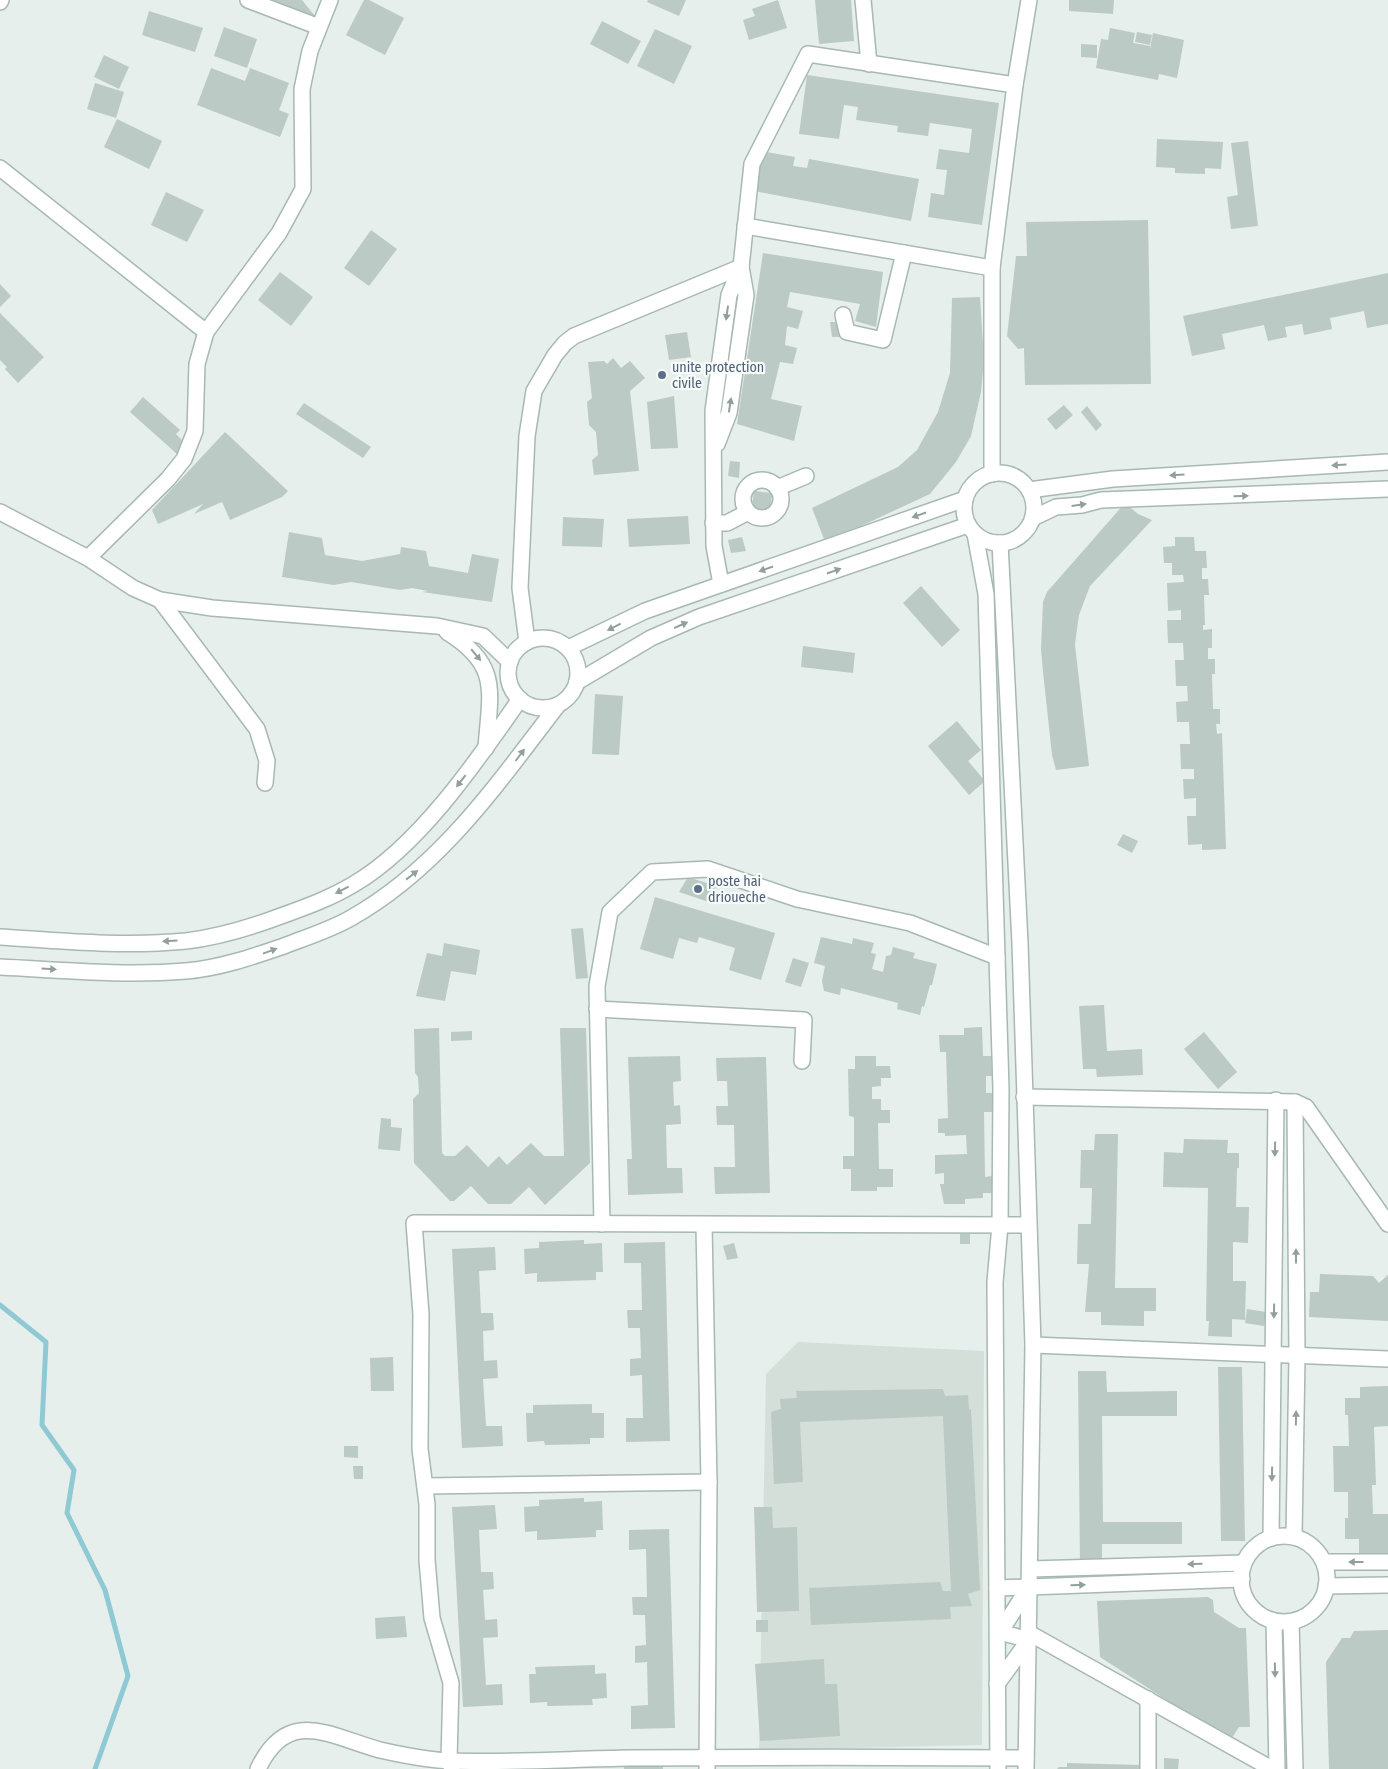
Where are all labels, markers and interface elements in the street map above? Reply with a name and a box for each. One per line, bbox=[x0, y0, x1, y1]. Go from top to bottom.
one-way arrow bbox=[723, 306, 731, 322]
place label: unite protection civile bbox=[672, 359, 764, 392]
marker: unite protection civile bbox=[656, 369, 668, 381]
one-way arrow bbox=[727, 397, 735, 413]
one-way arrow bbox=[1331, 461, 1347, 469]
one-way arrow bbox=[1169, 472, 1185, 480]
one-way arrow bbox=[1233, 491, 1249, 499]
one-way arrow bbox=[1071, 500, 1087, 508]
one-way arrow bbox=[911, 511, 926, 519]
one-way arrow bbox=[758, 566, 773, 573]
one-way arrow bbox=[826, 567, 841, 574]
one-way arrow bbox=[674, 621, 688, 629]
one-way arrow bbox=[607, 623, 621, 631]
one-way arrow bbox=[470, 648, 481, 661]
one-way arrow bbox=[515, 748, 525, 761]
one-way arrow bbox=[455, 774, 466, 787]
one-way arrow bbox=[405, 870, 418, 881]
place label: poste hai drioueche bbox=[708, 873, 766, 906]
marker: poste hai drioueche bbox=[692, 883, 704, 895]
one-way arrow bbox=[334, 886, 349, 894]
one-way arrow bbox=[162, 938, 178, 946]
one-way arrow bbox=[262, 947, 277, 954]
one-way arrow bbox=[41, 966, 57, 974]
one-way arrow bbox=[1271, 1141, 1279, 1157]
one-way arrow bbox=[1292, 1247, 1300, 1263]
one-way arrow bbox=[1270, 1304, 1278, 1320]
one-way arrow bbox=[1292, 1410, 1300, 1426]
one-way arrow bbox=[1268, 1466, 1276, 1482]
one-way arrow bbox=[1348, 1558, 1364, 1566]
one-way arrow bbox=[1187, 1560, 1203, 1568]
one-way arrow bbox=[1070, 1581, 1086, 1589]
one-way arrow bbox=[1271, 1662, 1279, 1678]

